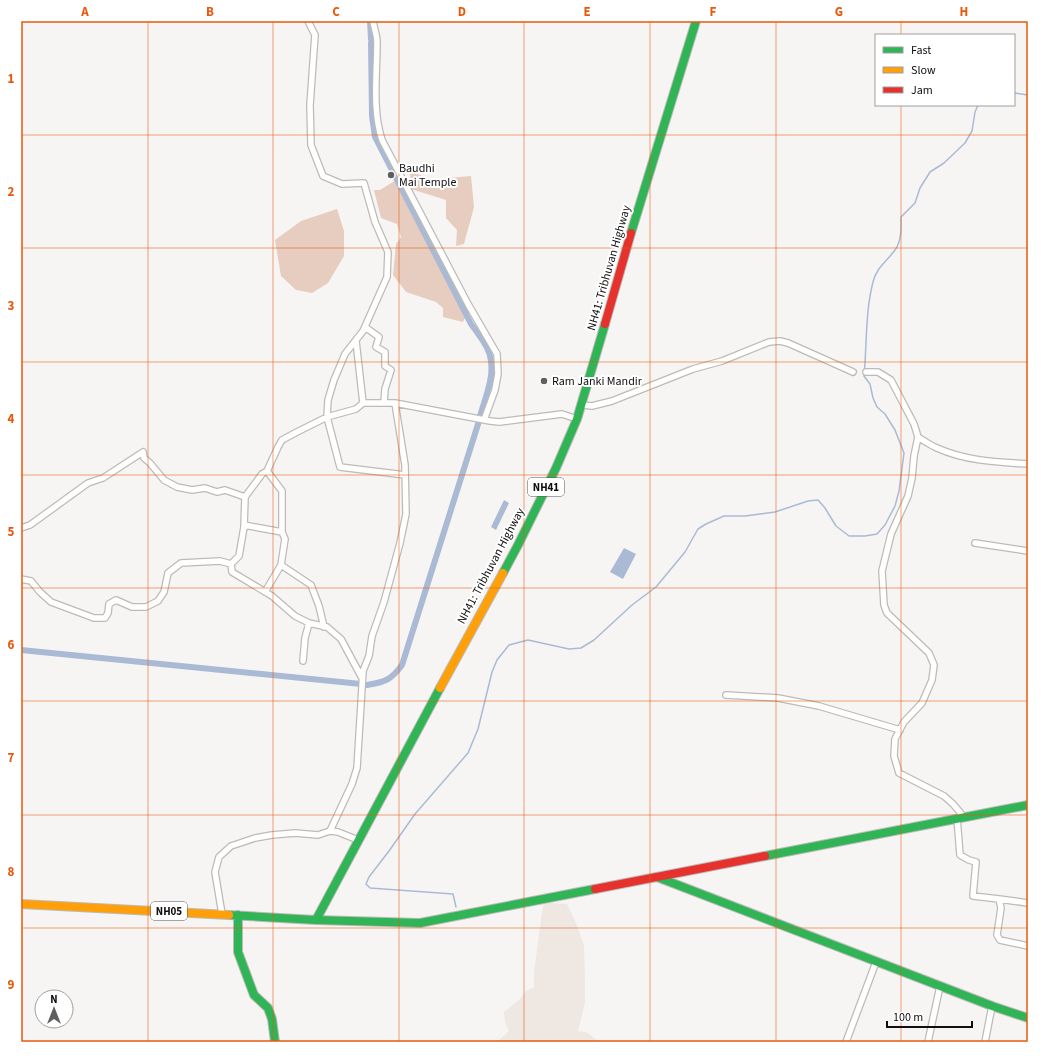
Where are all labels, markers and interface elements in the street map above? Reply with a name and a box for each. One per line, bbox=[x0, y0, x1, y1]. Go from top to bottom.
text: A bbox=[80, 3, 89, 21]
text: B bbox=[206, 3, 214, 21]
text: C bbox=[332, 3, 340, 21]
text: D bbox=[458, 3, 466, 21]
text: E bbox=[583, 3, 591, 21]
text: F bbox=[710, 3, 717, 21]
text: G bbox=[835, 3, 843, 21]
text: H bbox=[960, 3, 968, 21]
legend bbox=[875, 34, 1015, 106]
text: Fast bbox=[911, 42, 931, 59]
text: Slow bbox=[911, 62, 936, 79]
text: 1 bbox=[8, 70, 15, 88]
text: Jam bbox=[911, 82, 933, 99]
place label: Baudhi Mai Temple bbox=[399, 160, 456, 191]
marker: Baudhi Mai Temple bbox=[386, 170, 396, 180]
text: 2 bbox=[8, 183, 15, 201]
street label: NH41: Tribhuvan Highway bbox=[583, 203, 635, 333]
text: 3 bbox=[8, 297, 15, 315]
place label: Ram Janki Mandir bbox=[552, 373, 643, 390]
marker: Ram Janki Mandir bbox=[539, 376, 549, 386]
text: 4 bbox=[8, 410, 15, 428]
road number: NH41 bbox=[528, 478, 564, 496]
street label: NH41: Tribhuvan Highway bbox=[453, 505, 529, 627]
text: 5 bbox=[8, 523, 15, 541]
text: 6 bbox=[8, 636, 15, 654]
text: 7 bbox=[8, 749, 15, 767]
text: 8 bbox=[8, 863, 15, 881]
road number: NH05 bbox=[151, 902, 187, 920]
text: 9 bbox=[8, 976, 15, 994]
north arrow bbox=[34, 989, 74, 1029]
text: N bbox=[50, 992, 58, 1007]
scale bar bbox=[887, 1003, 972, 1029]
text: 100 m bbox=[893, 1009, 923, 1026]

